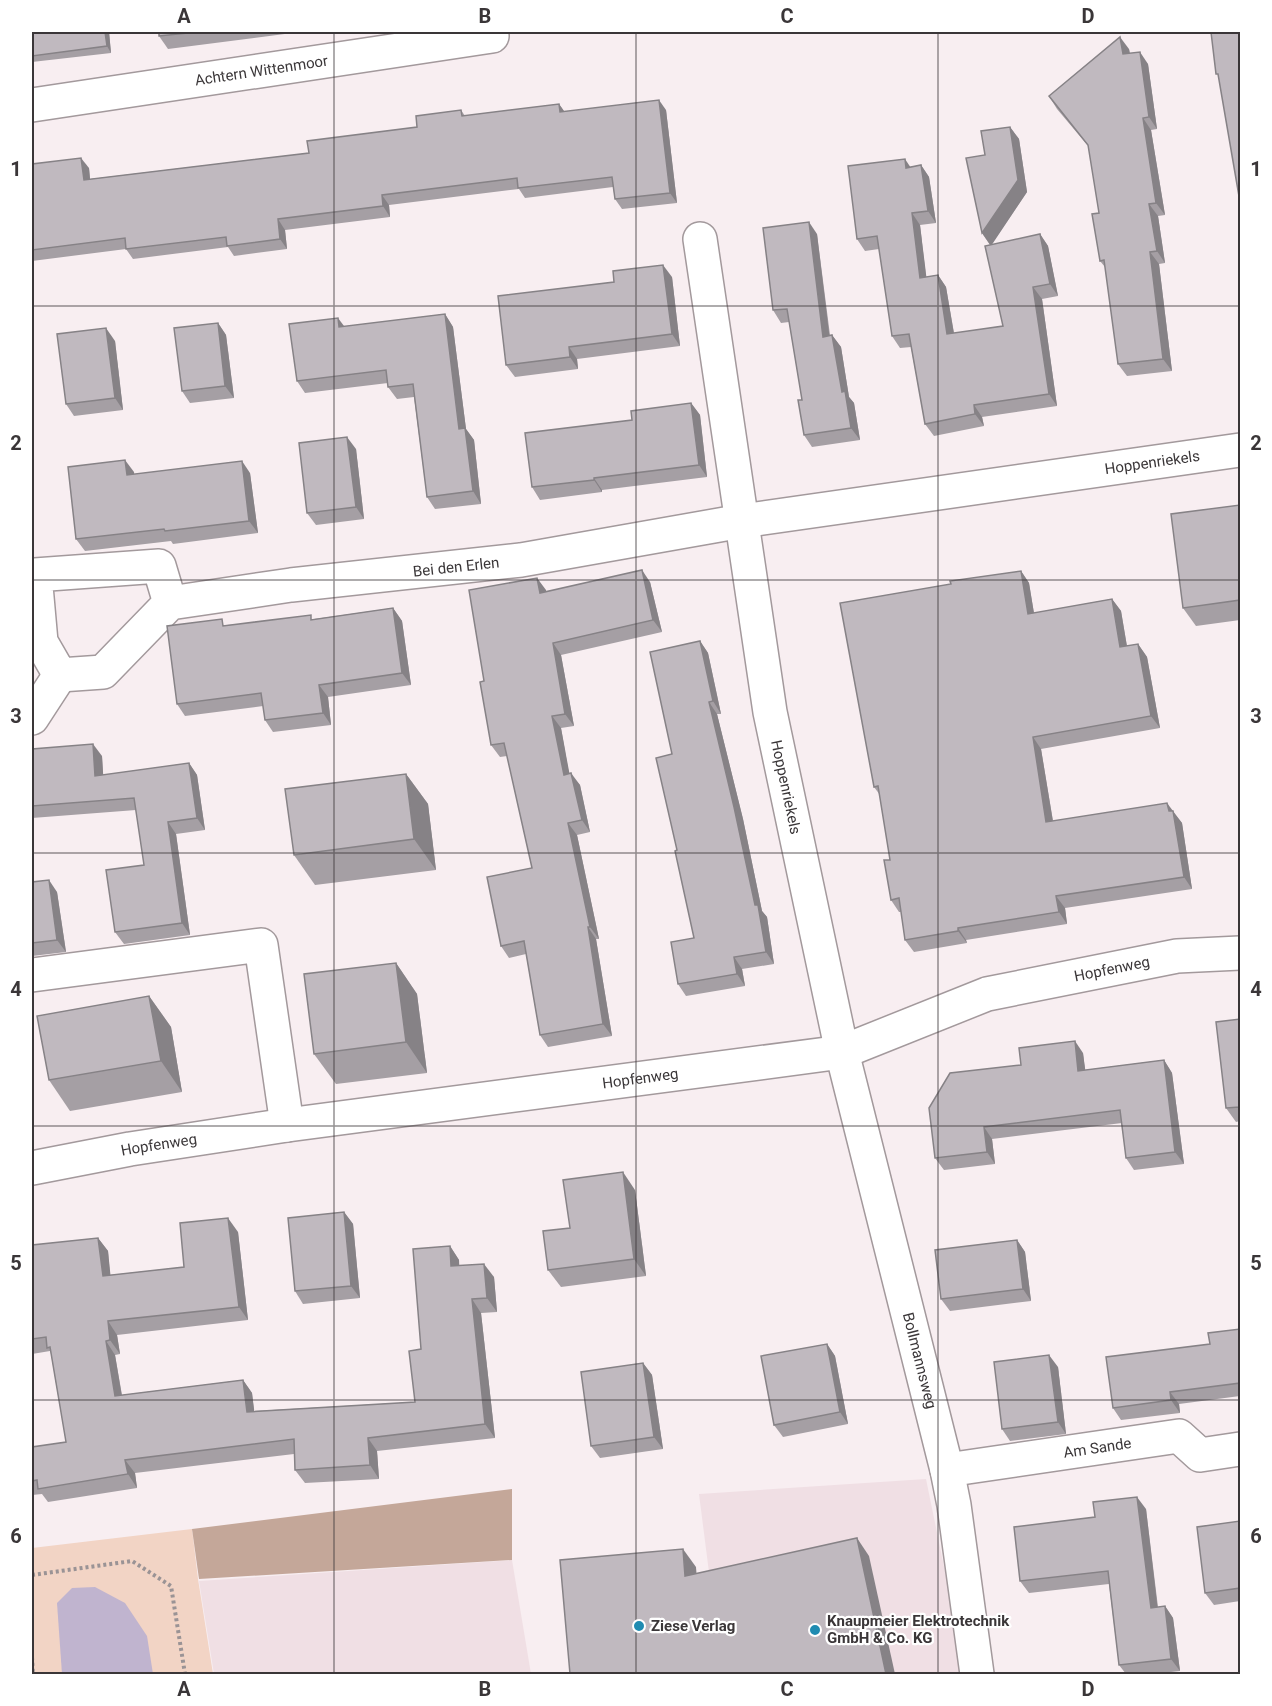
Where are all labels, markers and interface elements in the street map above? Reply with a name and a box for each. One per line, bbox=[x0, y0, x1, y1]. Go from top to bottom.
text: A bbox=[177, 4, 191, 28]
text: B bbox=[479, 4, 491, 28]
text: C bbox=[780, 4, 794, 28]
text: D bbox=[1082, 4, 1095, 28]
street label: Achtern Wittenmoor bbox=[194, 52, 329, 89]
text: 1 bbox=[10, 157, 22, 181]
text: 1 bbox=[1250, 157, 1262, 181]
text: 2 bbox=[10, 431, 22, 455]
text: 2 bbox=[1250, 431, 1262, 455]
street label: Hoppenriekels bbox=[1103, 447, 1201, 478]
street label: Bei den Erlen bbox=[412, 553, 500, 581]
text: 3 bbox=[10, 704, 22, 728]
text: 3 bbox=[1250, 704, 1262, 728]
street label: Hoppenriekels bbox=[767, 738, 805, 836]
street label: Hopfenweg bbox=[1073, 953, 1151, 985]
text: 4 bbox=[10, 977, 22, 1001]
text: 4 bbox=[1250, 977, 1262, 1001]
street label: Hopfenweg bbox=[601, 1065, 680, 1092]
street label: Hopfenweg bbox=[119, 1130, 198, 1160]
text: 5 bbox=[10, 1251, 22, 1275]
text: 5 bbox=[1250, 1251, 1262, 1275]
street label: Bollmannsweg bbox=[899, 1311, 940, 1411]
street label: Am Sande bbox=[1062, 1434, 1133, 1462]
text: 6 bbox=[10, 1524, 22, 1548]
text: 6 bbox=[1250, 1524, 1262, 1548]
place label: Knaupmeier Elektrotechnik GmbH & Co. KG bbox=[827, 1612, 1010, 1647]
place label: Ziese Verlag bbox=[651, 1617, 735, 1635]
marker: Ziese Verlag bbox=[632, 1619, 646, 1633]
marker: Knaupmeier Elektrotechnik GmbH & Co. KG bbox=[808, 1623, 822, 1637]
text: A bbox=[177, 1677, 191, 1701]
text: B bbox=[479, 1677, 491, 1701]
text: C bbox=[780, 1677, 794, 1701]
text: D bbox=[1082, 1677, 1095, 1701]

